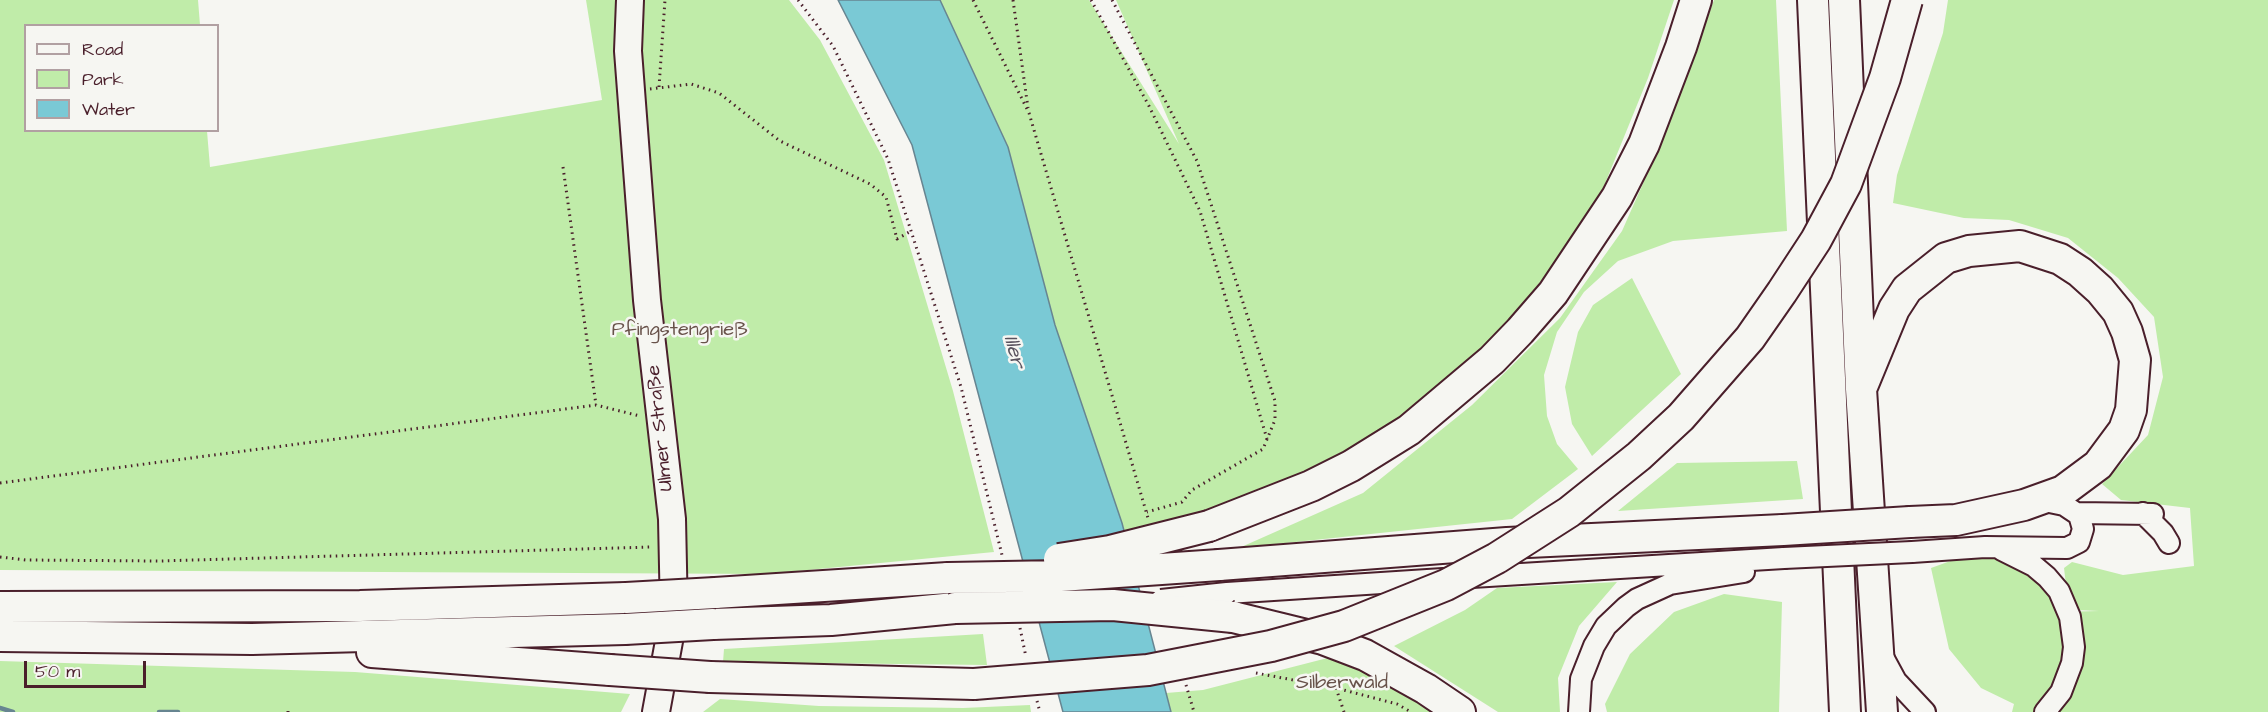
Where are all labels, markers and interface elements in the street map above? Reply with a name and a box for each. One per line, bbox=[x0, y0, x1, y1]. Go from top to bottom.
legend bbox=[24, 24, 219, 132]
text: Road bbox=[82, 37, 123, 62]
text: Park bbox=[82, 67, 124, 92]
text: Water bbox=[82, 97, 135, 122]
park label: Pfingstengrieß bbox=[612, 319, 748, 343]
water label: Iller bbox=[997, 333, 1029, 371]
street label: Ulmer Straße bbox=[642, 364, 680, 492]
scale bar bbox=[27, 649, 148, 687]
text: 50 m bbox=[35, 659, 80, 684]
park label: Silberwald bbox=[1296, 672, 1388, 696]

